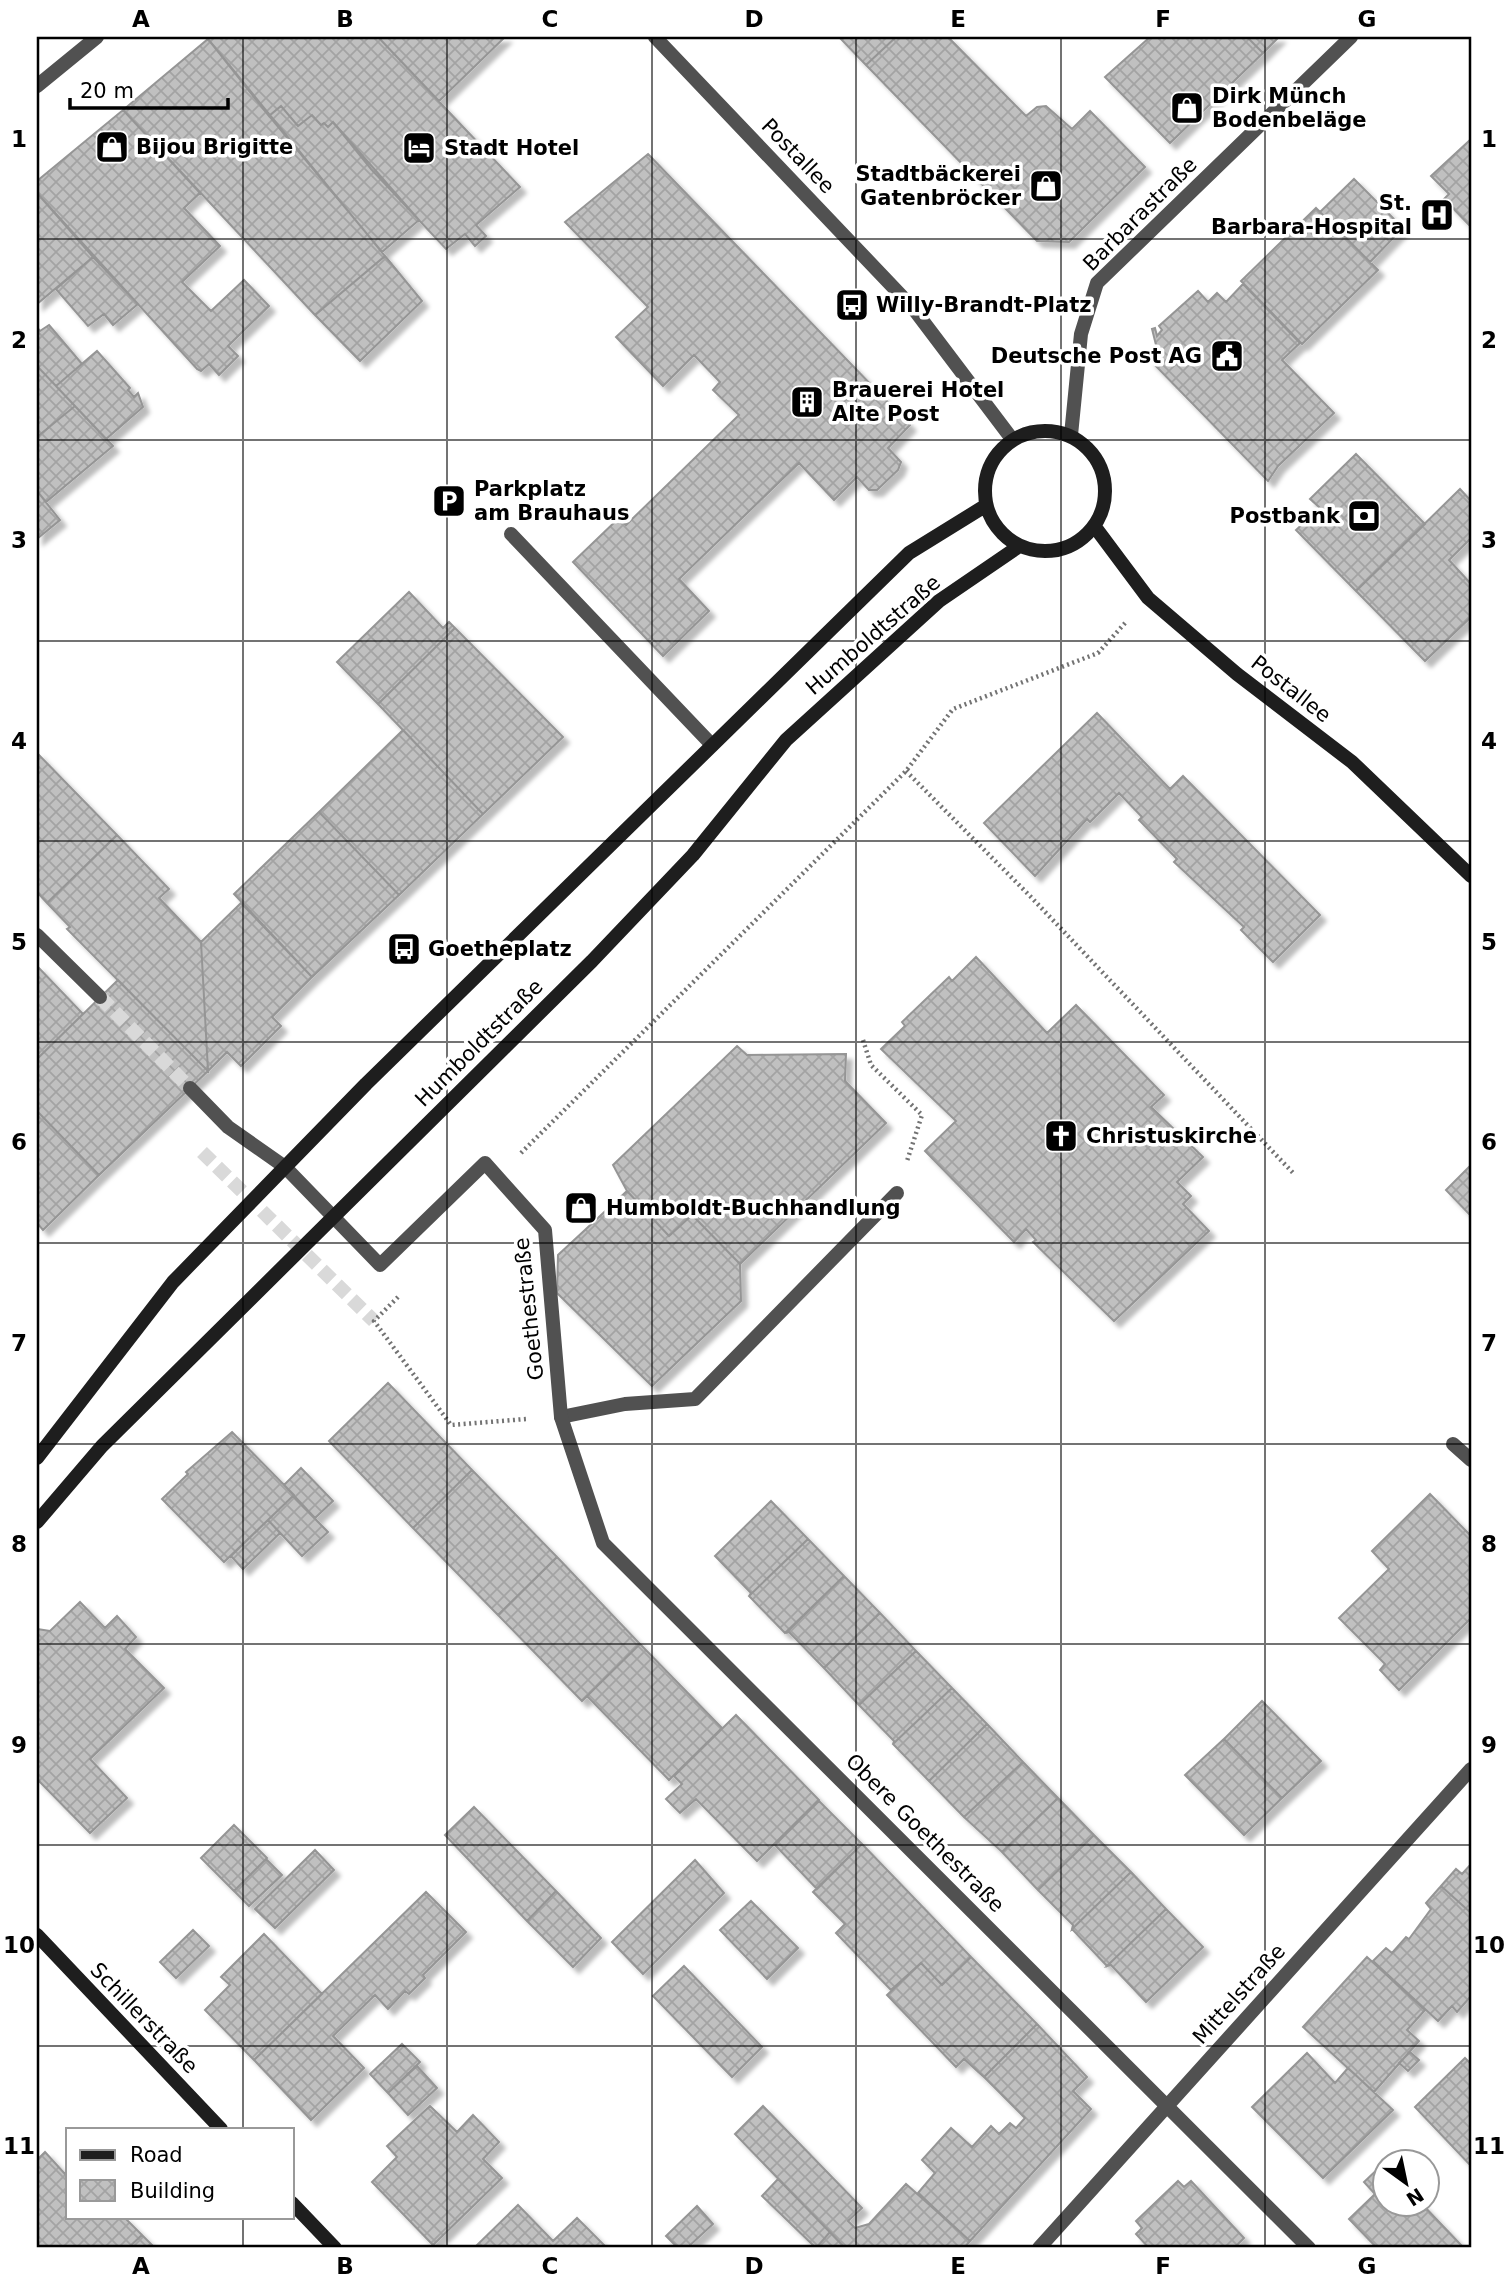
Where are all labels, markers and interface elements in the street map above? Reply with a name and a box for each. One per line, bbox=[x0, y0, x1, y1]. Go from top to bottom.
text: A bbox=[132, 6, 150, 32]
text: B bbox=[336, 6, 354, 32]
text: C bbox=[542, 6, 558, 32]
text: D bbox=[744, 6, 764, 32]
text: E bbox=[950, 6, 966, 32]
text: F bbox=[1155, 6, 1171, 32]
text: G bbox=[1358, 6, 1376, 32]
scale bar bbox=[70, 66, 228, 110]
text: 20 m bbox=[80, 79, 134, 103]
place label: Dirk Münch Bodenbeläge bbox=[1212, 84, 1367, 132]
shop icon: Dirk Münch Bodenbeläge bbox=[1168, 89, 1206, 127]
street label: Postallee bbox=[757, 114, 839, 198]
text: 1 bbox=[11, 126, 27, 152]
text: 1 bbox=[1481, 126, 1497, 152]
shop icon: Bijou Brigitte bbox=[93, 128, 131, 166]
hotel icon: Stadt Hotel bbox=[400, 129, 438, 167]
place label: Bijou Brigitte bbox=[136, 135, 293, 159]
place label: Stadt Hotel bbox=[444, 136, 579, 160]
street label: Barbarastraße bbox=[1078, 152, 1202, 276]
place label: Stadtbäckerei Gatenbröcker bbox=[856, 162, 1022, 210]
shop icon: Stadtbäckerei Gatenbröcker bbox=[1027, 167, 1065, 205]
place label: St. Barbara-Hospital bbox=[1211, 191, 1412, 239]
hospital icon: St. Barbara-Hospital bbox=[1418, 196, 1456, 234]
bus stop icon: Willy-Brandt-Platz bbox=[833, 286, 871, 324]
place label: Willy-Brandt-Platz bbox=[876, 293, 1091, 317]
text: 2 bbox=[11, 327, 27, 353]
text: 2 bbox=[1481, 327, 1497, 353]
public building icon: Deutsche Post AG bbox=[1208, 337, 1246, 375]
place label: Deutsche Post AG bbox=[991, 344, 1202, 368]
place label: Brauerei Hotel Alte Post bbox=[832, 378, 1004, 426]
building icon: Brauerei Hotel Alte Post bbox=[788, 383, 826, 421]
place label: Parkplatz am Brauhaus bbox=[474, 477, 629, 525]
parking icon: Parkplatz am Brauhaus bbox=[430, 482, 468, 520]
bank icon: Postbank bbox=[1345, 497, 1383, 535]
place label: Postbank bbox=[1230, 504, 1341, 528]
text: 3 bbox=[11, 527, 27, 553]
text: 3 bbox=[1481, 527, 1497, 553]
street label: Humboldtstraße bbox=[801, 570, 945, 700]
street label: Postallee bbox=[1246, 651, 1336, 727]
text: 4 bbox=[11, 728, 27, 754]
text: 4 bbox=[1481, 728, 1497, 754]
text: 5 bbox=[11, 929, 27, 955]
text: 5 bbox=[1481, 929, 1497, 955]
bus stop icon: Goetheplatz bbox=[385, 930, 423, 968]
place label: Goetheplatz bbox=[428, 937, 572, 961]
street label: Humboldtstraße bbox=[410, 974, 548, 1112]
church icon: Christuskirche bbox=[1042, 1117, 1080, 1155]
place label: Christuskirche bbox=[1086, 1124, 1257, 1148]
text: 6 bbox=[11, 1129, 27, 1155]
text: 6 bbox=[1481, 1129, 1497, 1155]
shop icon: Humboldt-Buchhandlung bbox=[562, 1189, 600, 1227]
place label: Humboldt-Buchhandlung bbox=[606, 1196, 900, 1220]
street label: Goethestraße bbox=[510, 1236, 548, 1382]
text: 7 bbox=[11, 1330, 27, 1356]
text: 7 bbox=[1481, 1330, 1497, 1356]
text: 8 bbox=[11, 1531, 27, 1557]
text: 8 bbox=[1481, 1531, 1497, 1557]
text: 9 bbox=[11, 1732, 27, 1758]
text: 9 bbox=[1481, 1732, 1497, 1758]
street label: Obere Goethestraße bbox=[841, 1749, 1009, 1917]
text: 10 bbox=[3, 1932, 35, 1958]
text: 10 bbox=[1473, 1932, 1505, 1958]
street label: Mittelstraße bbox=[1188, 1939, 1290, 2049]
street label: Schillerstraße bbox=[85, 1958, 203, 2078]
legend bbox=[66, 2128, 294, 2218]
text: 11 bbox=[3, 2133, 35, 2159]
text: 11 bbox=[1473, 2133, 1505, 2159]
text: Road bbox=[130, 2143, 183, 2167]
north arrow bbox=[1372, 2148, 1442, 2218]
text: Building bbox=[130, 2179, 215, 2203]
text: N bbox=[1403, 2184, 1428, 2211]
text: A bbox=[132, 2253, 150, 2279]
text: B bbox=[336, 2253, 354, 2279]
text: C bbox=[542, 2253, 558, 2279]
text: D bbox=[744, 2253, 764, 2279]
text: E bbox=[950, 2253, 966, 2279]
text: F bbox=[1155, 2253, 1171, 2279]
text: G bbox=[1358, 2253, 1376, 2279]

